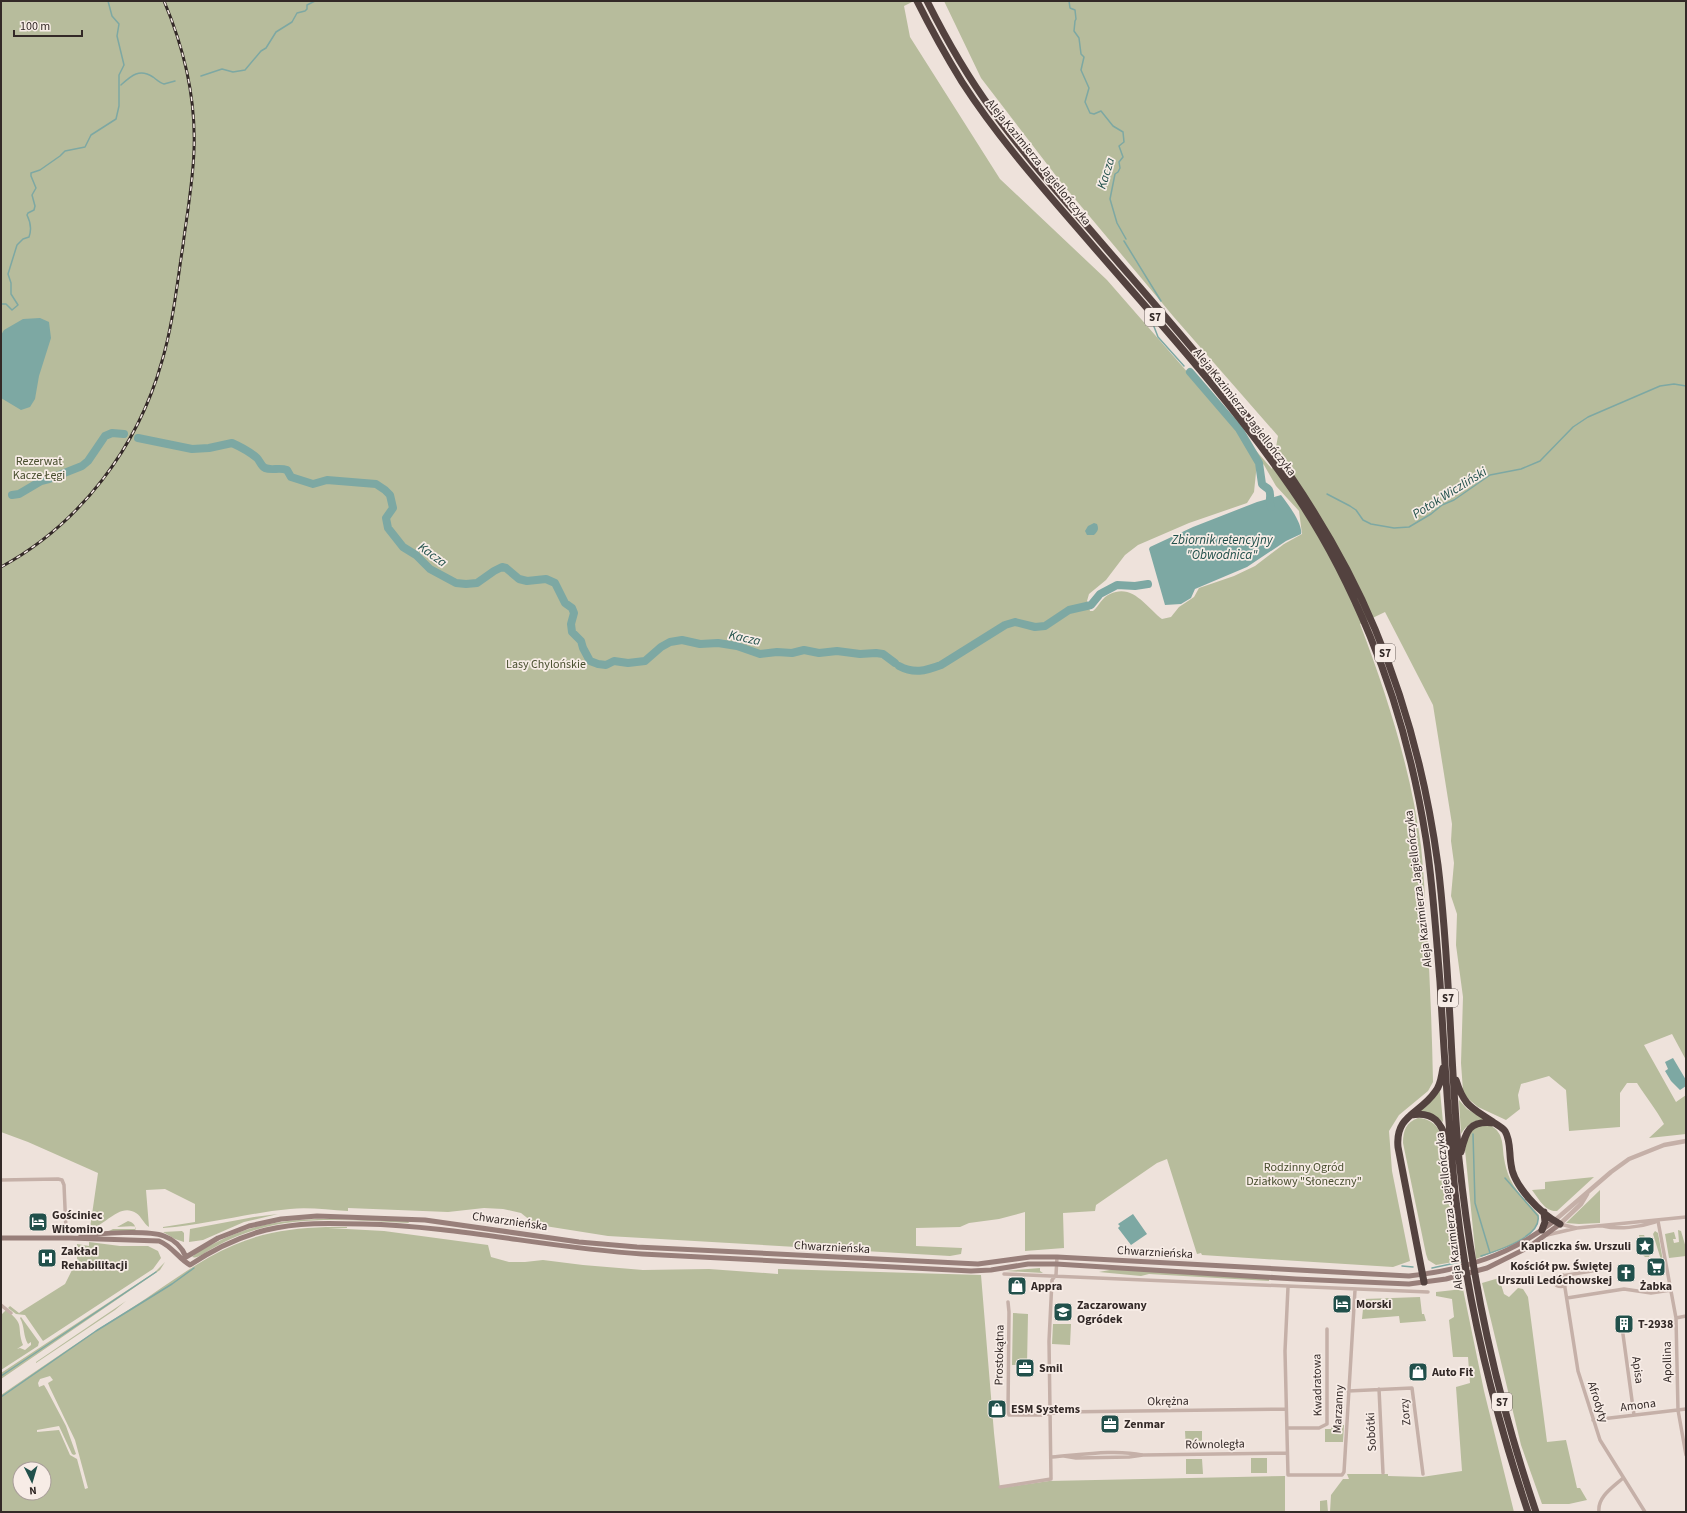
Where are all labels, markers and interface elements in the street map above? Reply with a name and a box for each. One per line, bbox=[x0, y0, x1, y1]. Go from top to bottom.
scale bar bbox=[14, 12, 82, 38]
text: 100 m bbox=[20, 18, 50, 35]
street label: Aleja Kazimierza Jagiellończyka bbox=[982, 95, 1095, 229]
water label: Kacza bbox=[1093, 155, 1119, 191]
road number: S7 bbox=[1145, 308, 1165, 326]
street label: Aleja Kazimierza Jagiellończyka bbox=[1189, 345, 1300, 480]
park label: Rezerwat Kacze Łęgi bbox=[13, 453, 65, 484]
water label: Potok Wiczliński bbox=[1409, 462, 1491, 523]
water label: Zbiornik retencyjny "Obwodnica" bbox=[1170, 531, 1274, 564]
water label: Kacza bbox=[414, 538, 451, 571]
water label: Kacza bbox=[727, 626, 762, 650]
road number: S7 bbox=[1375, 644, 1395, 662]
park label: Lasy Chylońskie bbox=[506, 656, 586, 673]
street label: Aleja Kazimierza Jagiellończyka bbox=[1400, 809, 1437, 968]
road number: S7 bbox=[1438, 989, 1458, 1007]
street label: Aleja Kazimierza Jagiellończyka bbox=[1431, 1131, 1468, 1290]
park label: Rodzinny Ogród Działkowy "Słoneczny" bbox=[1246, 1159, 1362, 1190]
place label: Gościniec Witomino bbox=[52, 1207, 104, 1238]
street label: Chwarznieńska bbox=[471, 1208, 549, 1235]
hotel icon: Gościniec Witomino bbox=[27, 1211, 49, 1233]
place icon: Kapliczka św. Urszuli bbox=[1634, 1235, 1656, 1257]
street label: Chwarznieńska bbox=[794, 1237, 870, 1258]
place label: Kapliczka św. Urszuli bbox=[1521, 1238, 1631, 1255]
street label: Chwarznieńska bbox=[1117, 1242, 1193, 1263]
place label: Zakład Rehabilitacji bbox=[61, 1243, 128, 1274]
hospital icon: Zakład Rehabilitacji bbox=[36, 1247, 58, 1269]
supermarket icon: Żabka bbox=[1645, 1256, 1667, 1278]
place label: Kościół pw. Świętej Urszuli Ledóchowskej bbox=[1497, 1258, 1612, 1289]
church icon: Kościół pw. Świętej Urszuli Ledóchowskej bbox=[1615, 1262, 1637, 1284]
shop icon: Appra bbox=[1006, 1275, 1028, 1297]
place label: Appra bbox=[1030, 1278, 1062, 1295]
place label: Żabka bbox=[1640, 1278, 1672, 1295]
hotel icon: Morski bbox=[1331, 1293, 1353, 1315]
place label: Morski bbox=[1356, 1296, 1392, 1313]
place label: Zaczarowany Ogródek bbox=[1077, 1297, 1148, 1328]
school or university icon: Zaczarowany Ogródek bbox=[1052, 1301, 1074, 1323]
building icon: T-2938 bbox=[1613, 1313, 1635, 1335]
place label: T-2938 bbox=[1638, 1316, 1673, 1333]
street label: Prostokątna bbox=[990, 1324, 1009, 1386]
street label: Apollina bbox=[1659, 1341, 1676, 1383]
street label: Kwadratowa bbox=[1308, 1354, 1327, 1416]
street label: Apisa bbox=[1627, 1355, 1648, 1385]
office icon: Smil bbox=[1014, 1357, 1036, 1379]
place label: Smil bbox=[1039, 1360, 1063, 1377]
shop icon: Auto Fit bbox=[1407, 1361, 1429, 1383]
place label: Auto Fit bbox=[1431, 1364, 1474, 1381]
street label: Afrodyty bbox=[1583, 1379, 1612, 1425]
street label: Marzanny bbox=[1329, 1384, 1348, 1434]
street label: Okrężna bbox=[1147, 1393, 1189, 1410]
road number: S7 bbox=[1492, 1393, 1512, 1411]
street label: Amona bbox=[1619, 1395, 1657, 1416]
street label: Zorzy bbox=[1396, 1397, 1415, 1427]
shop icon: ESM Systems bbox=[986, 1398, 1008, 1420]
place label: ESM Systems bbox=[1011, 1401, 1080, 1418]
street label: Sobótki bbox=[1362, 1412, 1381, 1452]
office icon: Zenmar bbox=[1099, 1413, 1121, 1435]
place label: Zenmar bbox=[1124, 1416, 1165, 1433]
street label: Równoległa bbox=[1185, 1435, 1245, 1454]
north arrow bbox=[12, 1461, 52, 1501]
text: N bbox=[29, 1483, 37, 1498]

